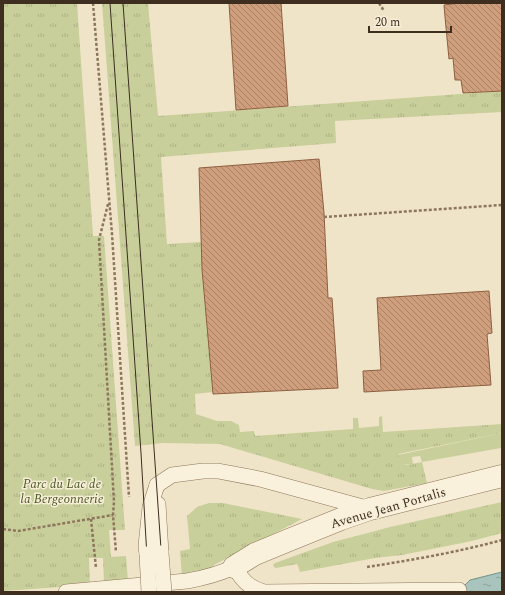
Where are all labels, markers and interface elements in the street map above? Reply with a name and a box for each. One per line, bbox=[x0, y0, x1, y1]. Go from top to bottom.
scale bar bbox=[369, 8, 451, 34]
text: 20 m bbox=[375, 13, 400, 32]
park label: Parc du Lac de la Bergeonnerie bbox=[21, 474, 104, 509]
street label: Avenue Jean Portalis bbox=[328, 482, 448, 534]

